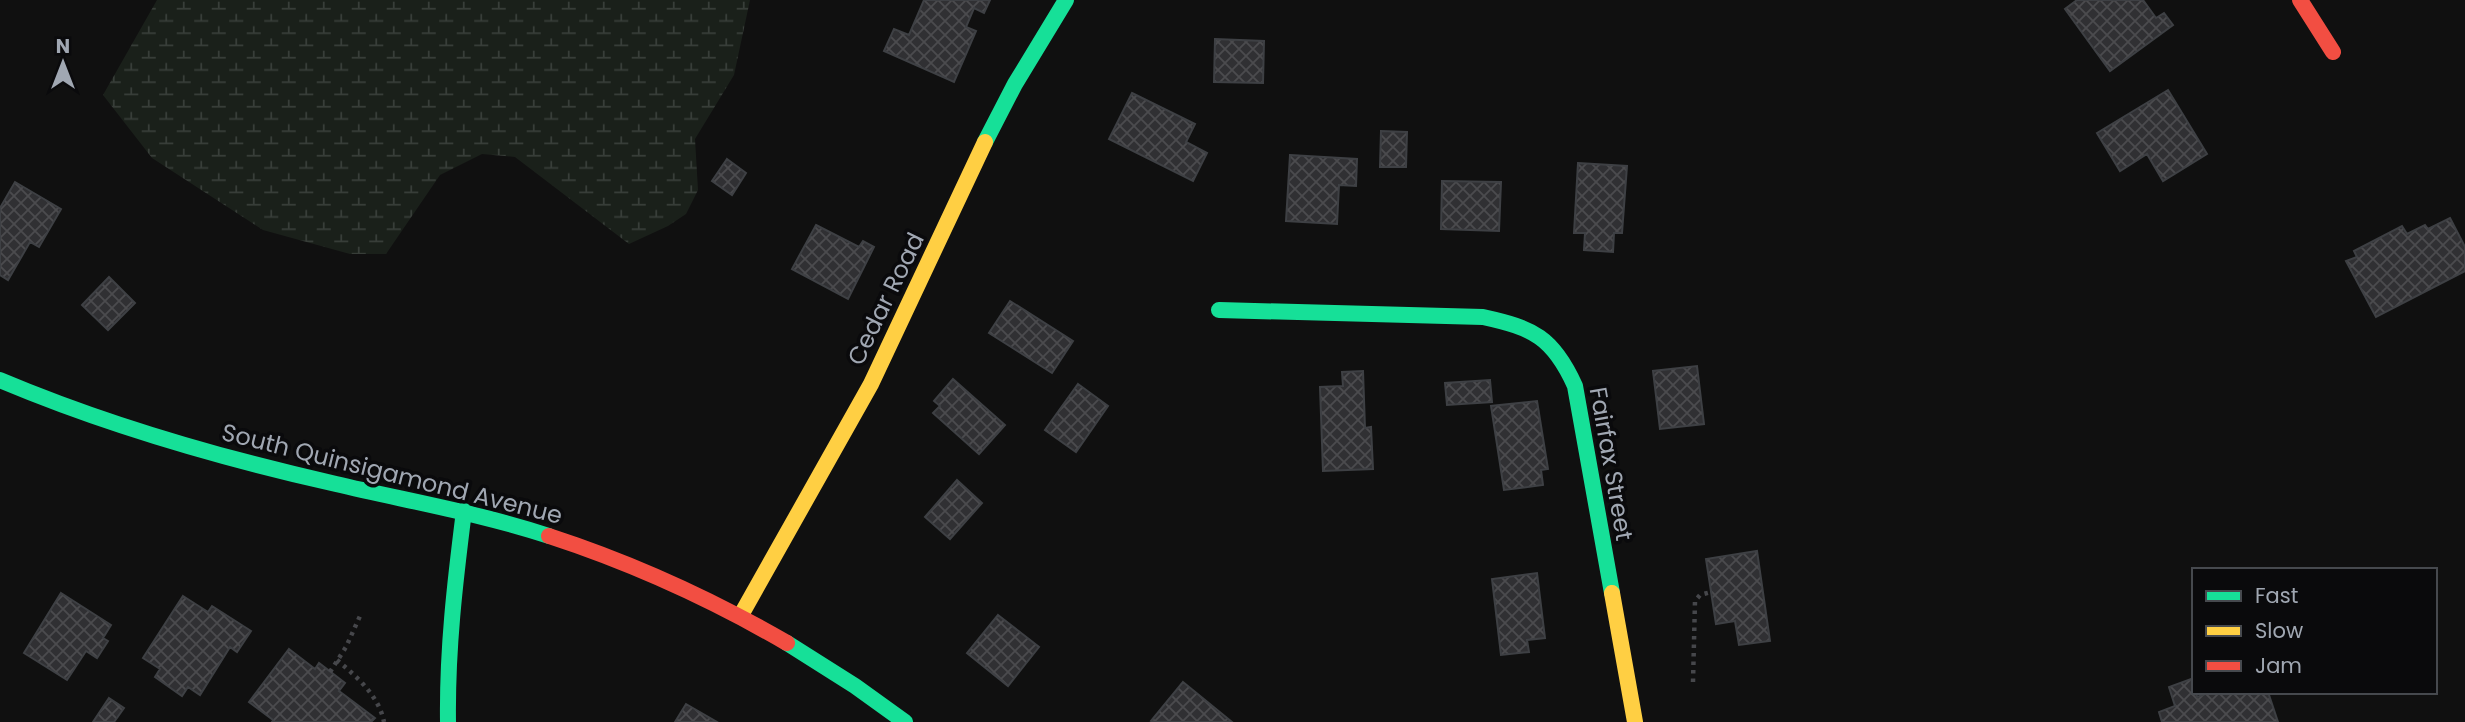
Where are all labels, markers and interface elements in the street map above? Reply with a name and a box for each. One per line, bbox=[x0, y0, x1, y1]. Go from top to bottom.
north arrow bbox=[28, 28, 98, 98]
text: N bbox=[56, 33, 70, 60]
street label: Cedar Road bbox=[839, 227, 932, 371]
street label: Fairfax Street bbox=[1582, 384, 1641, 543]
street label: South Quinsigamond Avenue bbox=[218, 415, 566, 532]
legend bbox=[2192, 568, 2437, 694]
text: Fast bbox=[2255, 581, 2298, 610]
text: Slow bbox=[2255, 616, 2303, 645]
text: Jam bbox=[2255, 651, 2302, 680]

